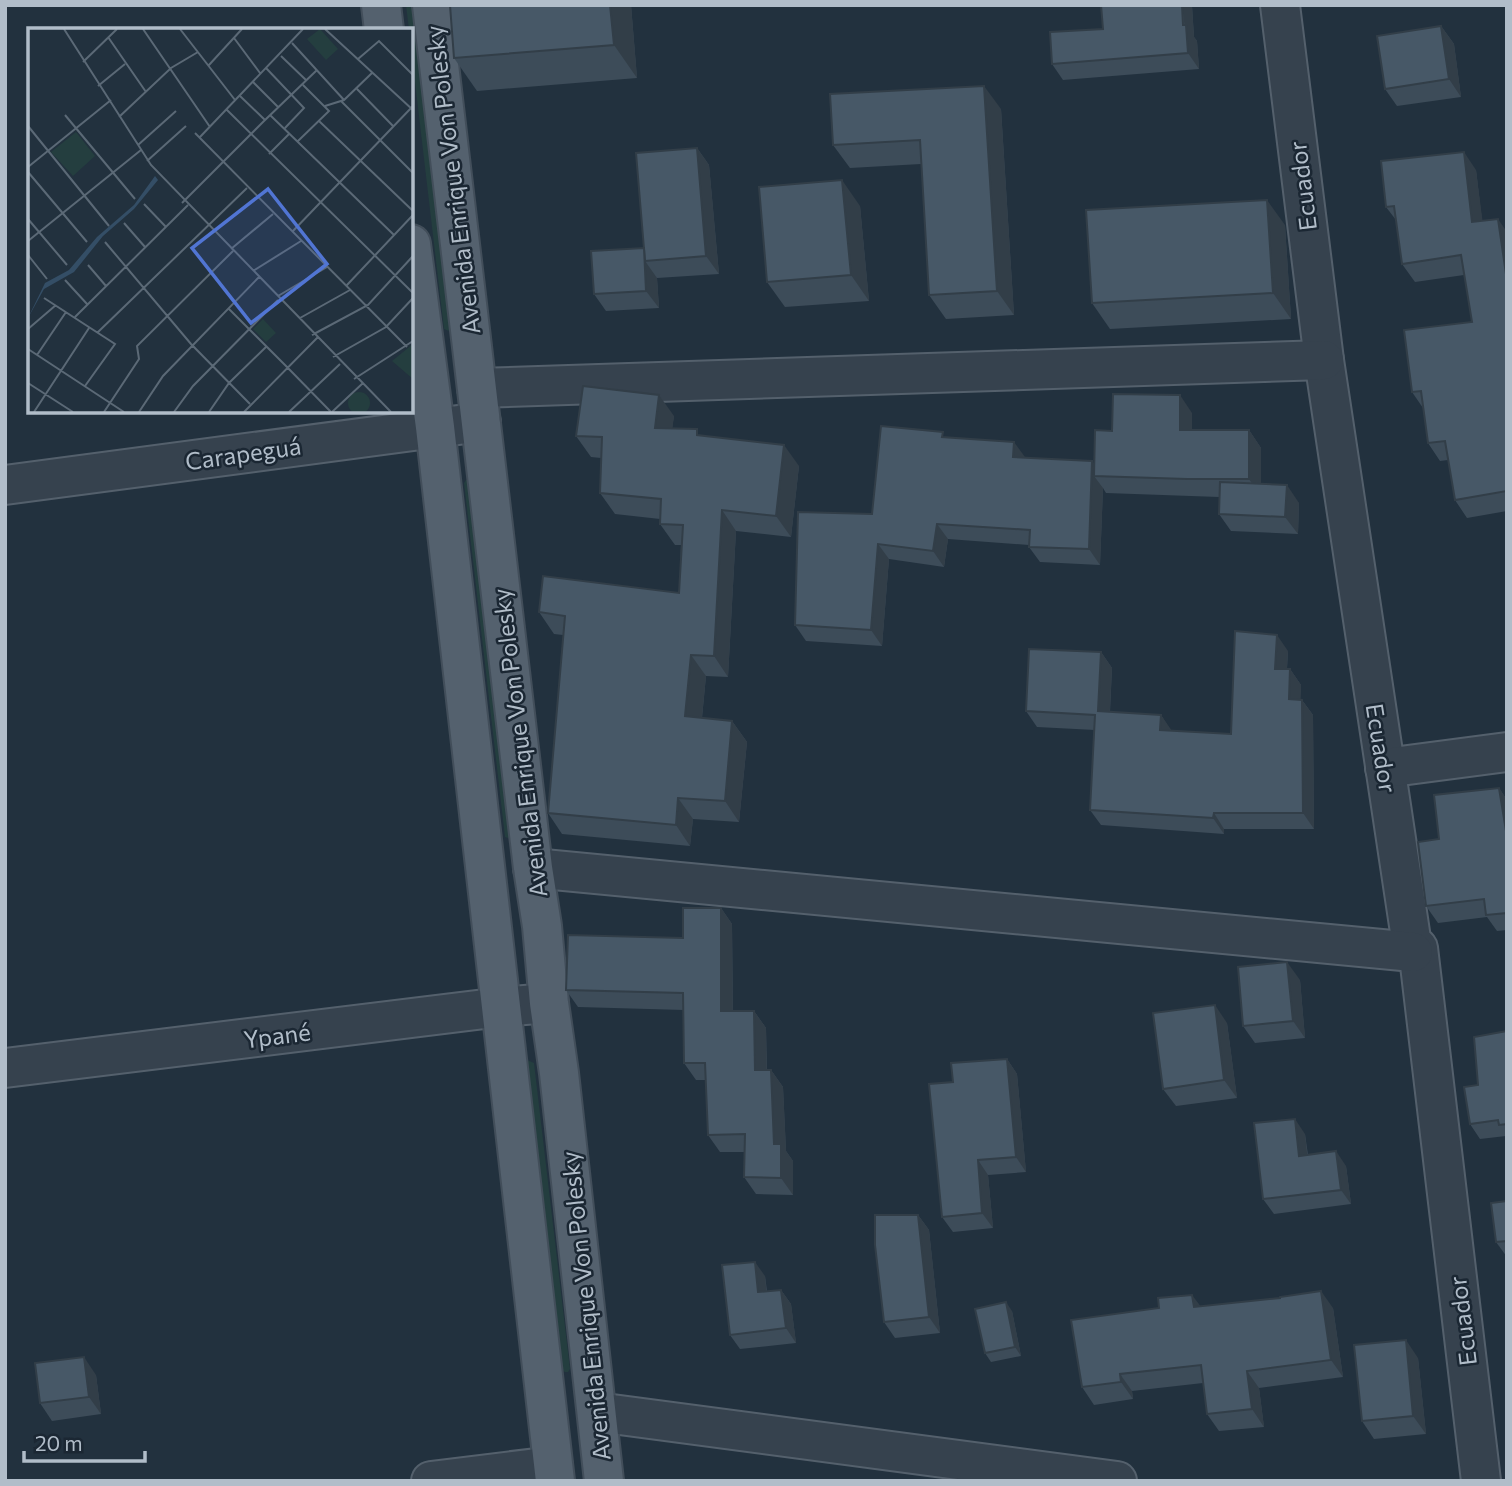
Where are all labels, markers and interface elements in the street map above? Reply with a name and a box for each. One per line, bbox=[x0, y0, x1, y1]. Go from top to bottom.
street label: Avenida Enrique Von Polesky bbox=[419, 24, 485, 336]
inset map bbox=[28, 28, 413, 413]
street label: Ecuador bbox=[1282, 139, 1322, 232]
street label: Carapeguá bbox=[183, 431, 303, 475]
street label: Avenida Enrique Von Polesky bbox=[486, 587, 552, 899]
street label: Ecuador bbox=[1361, 701, 1403, 795]
street label: Ypané bbox=[242, 1017, 312, 1053]
street label: Avenida Enrique Von Polesky bbox=[554, 1150, 616, 1462]
street label: Ecuador bbox=[1442, 1274, 1482, 1367]
scale bar bbox=[24, 1420, 145, 1464]
text: 20 m bbox=[35, 1430, 83, 1455]

